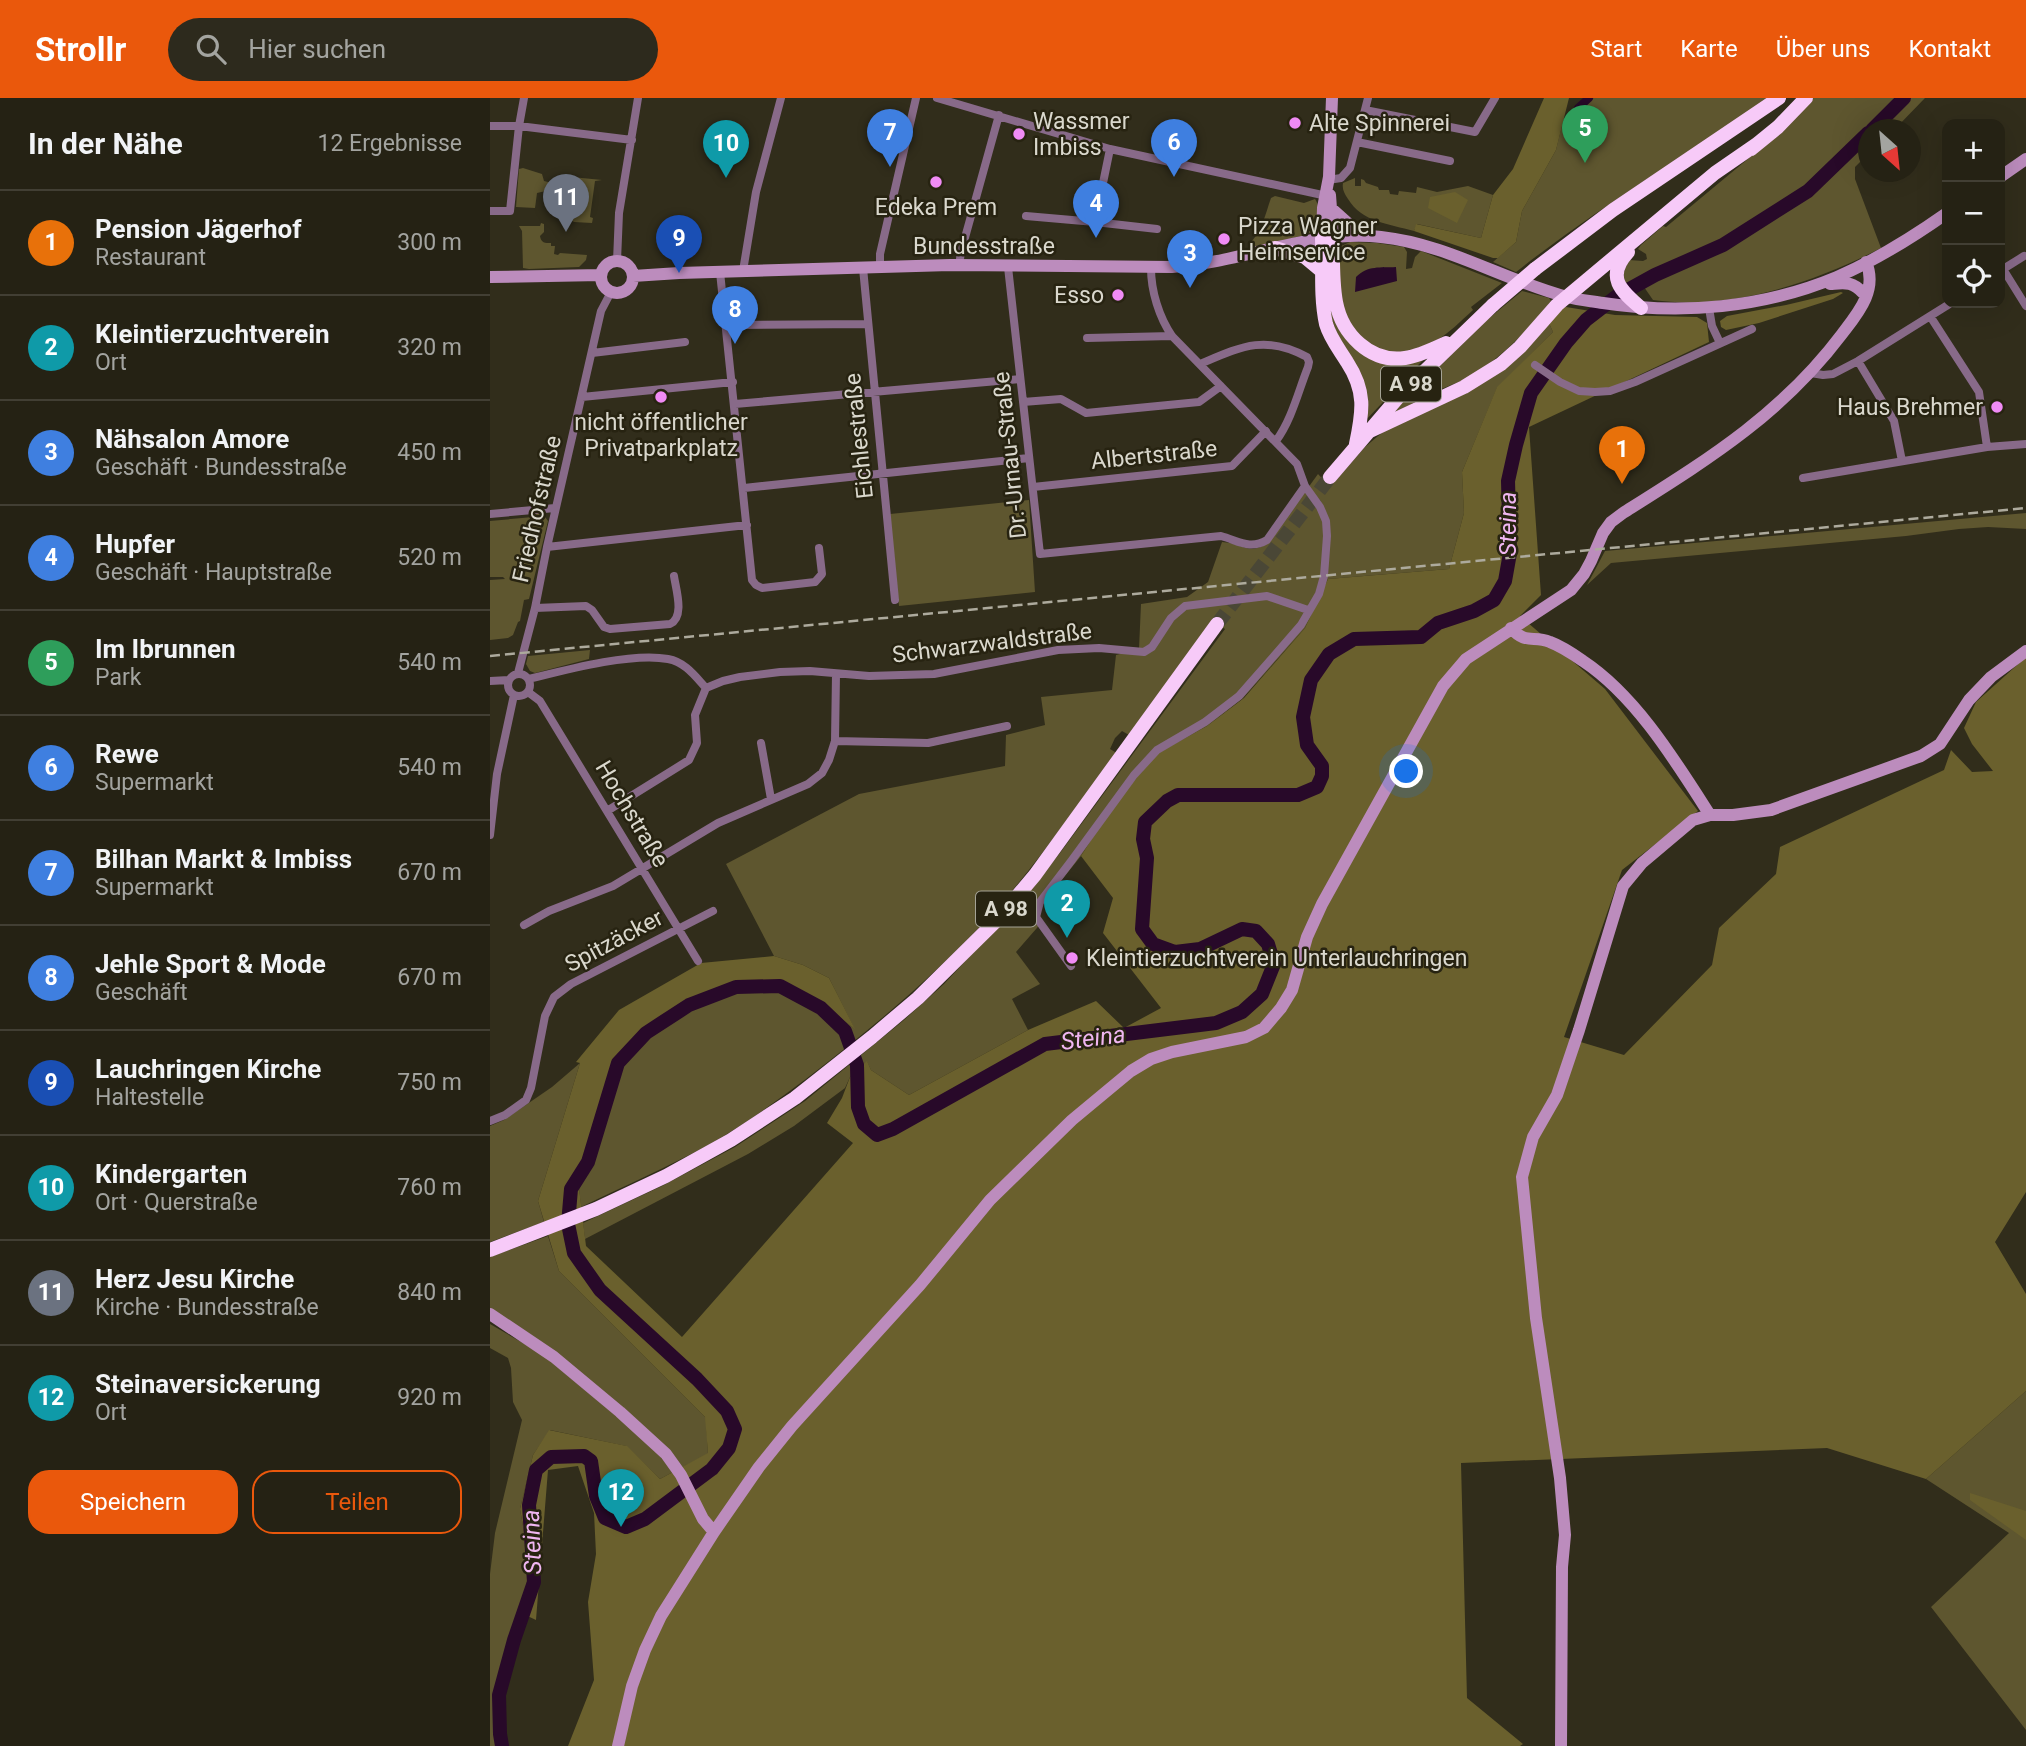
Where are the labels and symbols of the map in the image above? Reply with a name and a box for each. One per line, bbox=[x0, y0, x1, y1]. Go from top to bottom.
pin: 5 bbox=[1562, 105, 1608, 163]
place label: Wassmer Imbiss bbox=[1033, 108, 1130, 161]
pin: 7 bbox=[867, 109, 913, 167]
place label: Alte Spinnerei bbox=[1309, 110, 1450, 137]
marker: Alte Spinnerei bbox=[1287, 115, 1303, 131]
pin: 6 bbox=[1151, 119, 1197, 177]
north arrow bbox=[1858, 119, 1921, 182]
pin: 10 bbox=[703, 120, 749, 178]
marker: Wassmer Imbiss bbox=[1011, 126, 1027, 142]
pin: 11 bbox=[543, 174, 589, 232]
marker: Edeka Prem bbox=[928, 174, 944, 190]
pin: 4 bbox=[1073, 180, 1119, 238]
place label: Edeka Prem bbox=[875, 194, 997, 221]
place label: Pizza Wagner Heimservice bbox=[1238, 213, 1377, 266]
pin: 9 bbox=[656, 215, 702, 273]
pin: 3 bbox=[1167, 230, 1213, 288]
marker: Pizza Wagner Heimservice bbox=[1216, 231, 1232, 247]
street label: Bundesstraße bbox=[913, 233, 1055, 260]
place label: Esso bbox=[1054, 282, 1104, 309]
pin: 8 bbox=[712, 286, 758, 344]
marker: Esso bbox=[1110, 287, 1126, 303]
road number: A 98 bbox=[1381, 366, 1441, 402]
street label: Dr.-Urnau-Straße bbox=[988, 370, 1032, 540]
street label: Eichlestraße bbox=[839, 372, 879, 500]
marker: nicht öffentlicher Privatparkplatz bbox=[653, 389, 669, 405]
place label: Haus Brehmer bbox=[1837, 394, 1983, 421]
marker: Haus Brehmer bbox=[1989, 399, 2005, 415]
place label: nicht öffentlicher Privatparkplatz bbox=[574, 409, 748, 462]
pin: 1 bbox=[1599, 426, 1645, 484]
street label: Friedhofstraße bbox=[507, 433, 567, 585]
street label: Albertstraße bbox=[1090, 435, 1218, 475]
water label: Steina bbox=[1494, 492, 1522, 556]
street label: Schwarzwaldstraße bbox=[891, 617, 1093, 669]
your location bbox=[1389, 754, 1423, 788]
street label: Hochstraße bbox=[590, 756, 674, 872]
pin: 2 bbox=[1044, 880, 1090, 938]
road number: A 98 bbox=[976, 892, 1036, 926]
street label: Spitzäcker bbox=[560, 904, 668, 978]
place label: Kleintierzuchtverein Unterlauchringen bbox=[1086, 945, 1467, 972]
marker: Kleintierzuchtverein Unterlauchringen bbox=[1064, 950, 1080, 966]
water label: Steina bbox=[1059, 1020, 1127, 1056]
pin: 12 bbox=[598, 1469, 644, 1527]
water label: Steina bbox=[517, 1509, 547, 1575]

